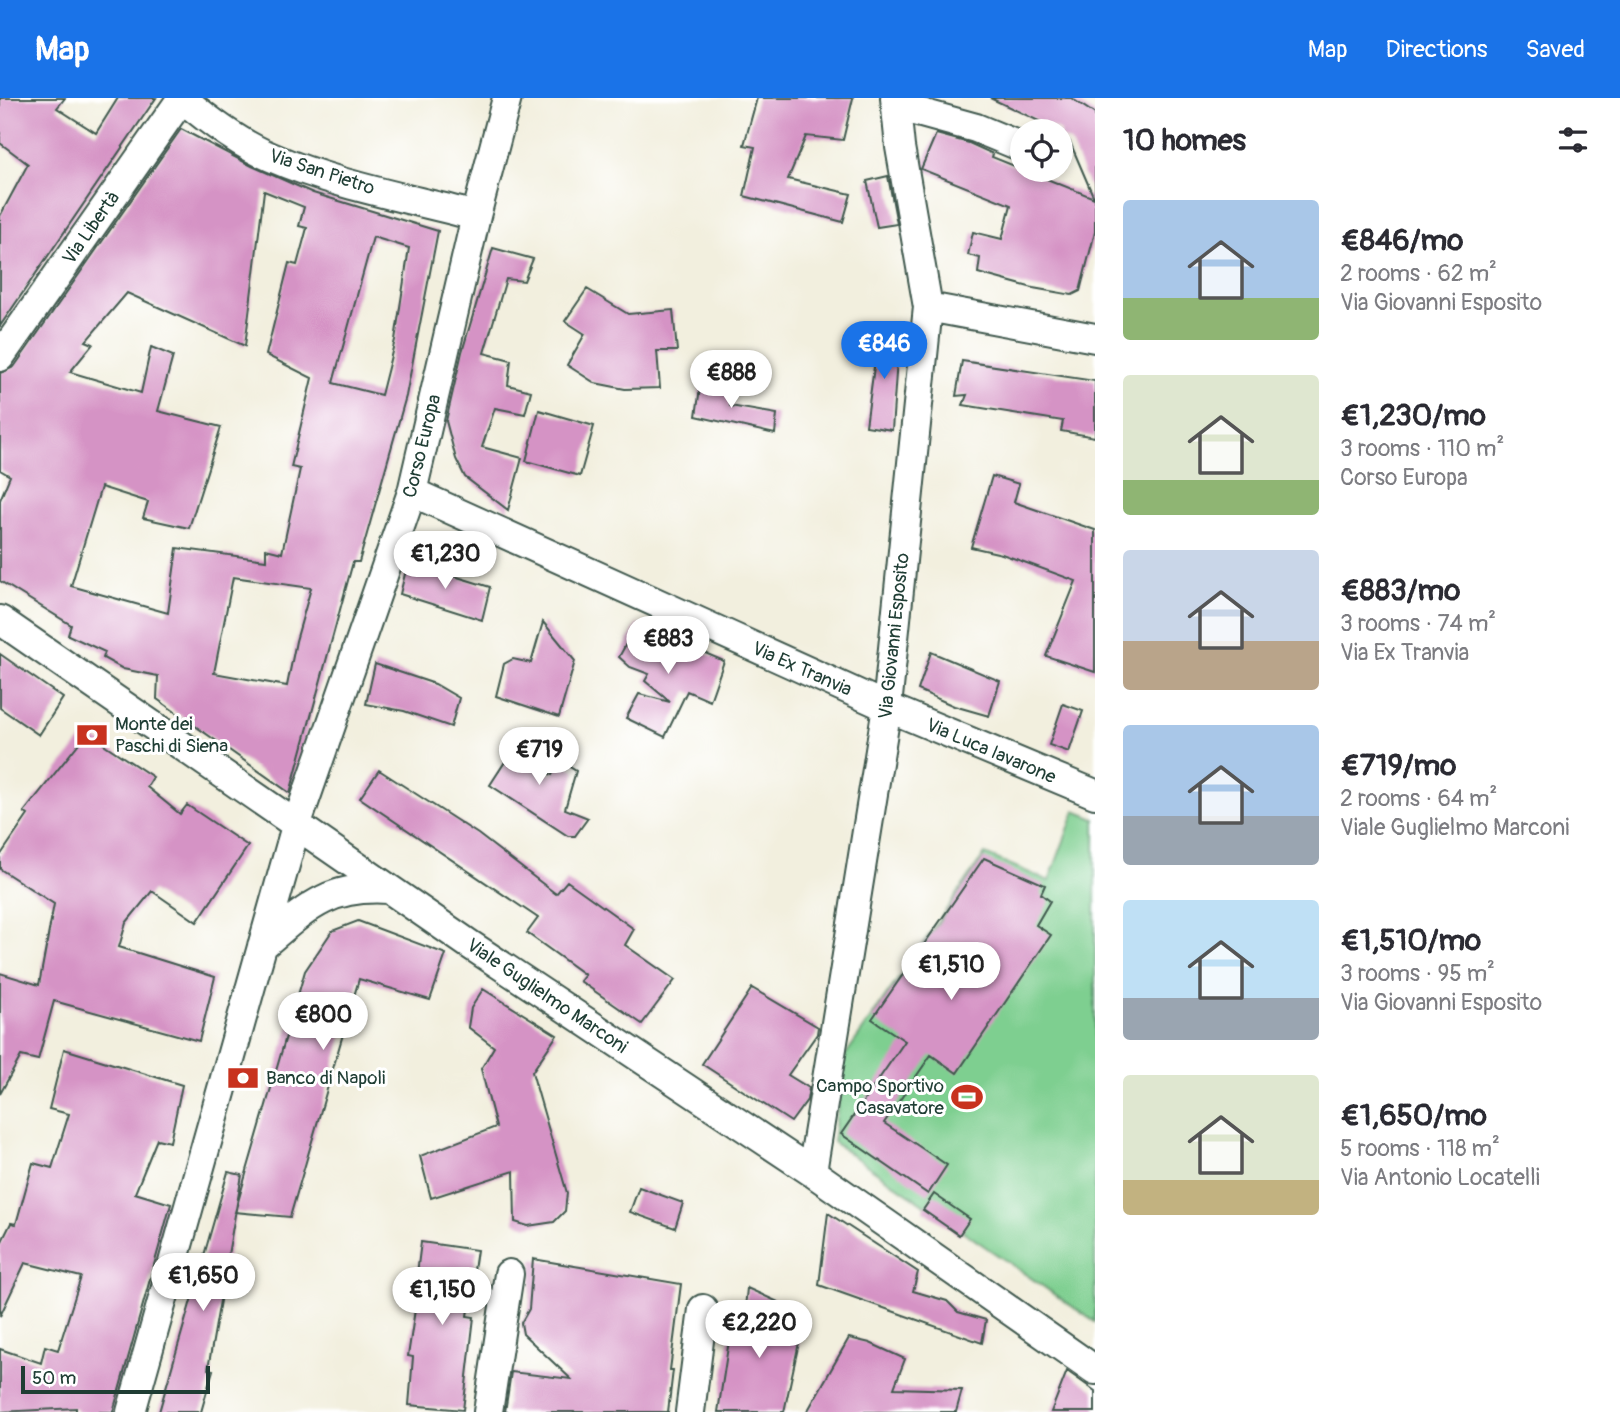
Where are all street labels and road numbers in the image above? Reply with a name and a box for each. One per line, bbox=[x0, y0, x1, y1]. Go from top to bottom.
street label: Via San Pietro bbox=[266, 144, 378, 200]
street label: Via Libertà bbox=[57, 187, 125, 269]
street label: Corso Europa bbox=[398, 392, 446, 500]
street label: Via Giovanni Esposito bbox=[873, 552, 915, 720]
street label: Via Ex Tranvia bbox=[748, 636, 856, 702]
street label: Via Luca Iavarone bbox=[922, 713, 1060, 789]
street label: Viale Guglielmo Marconi bbox=[462, 933, 632, 1059]

